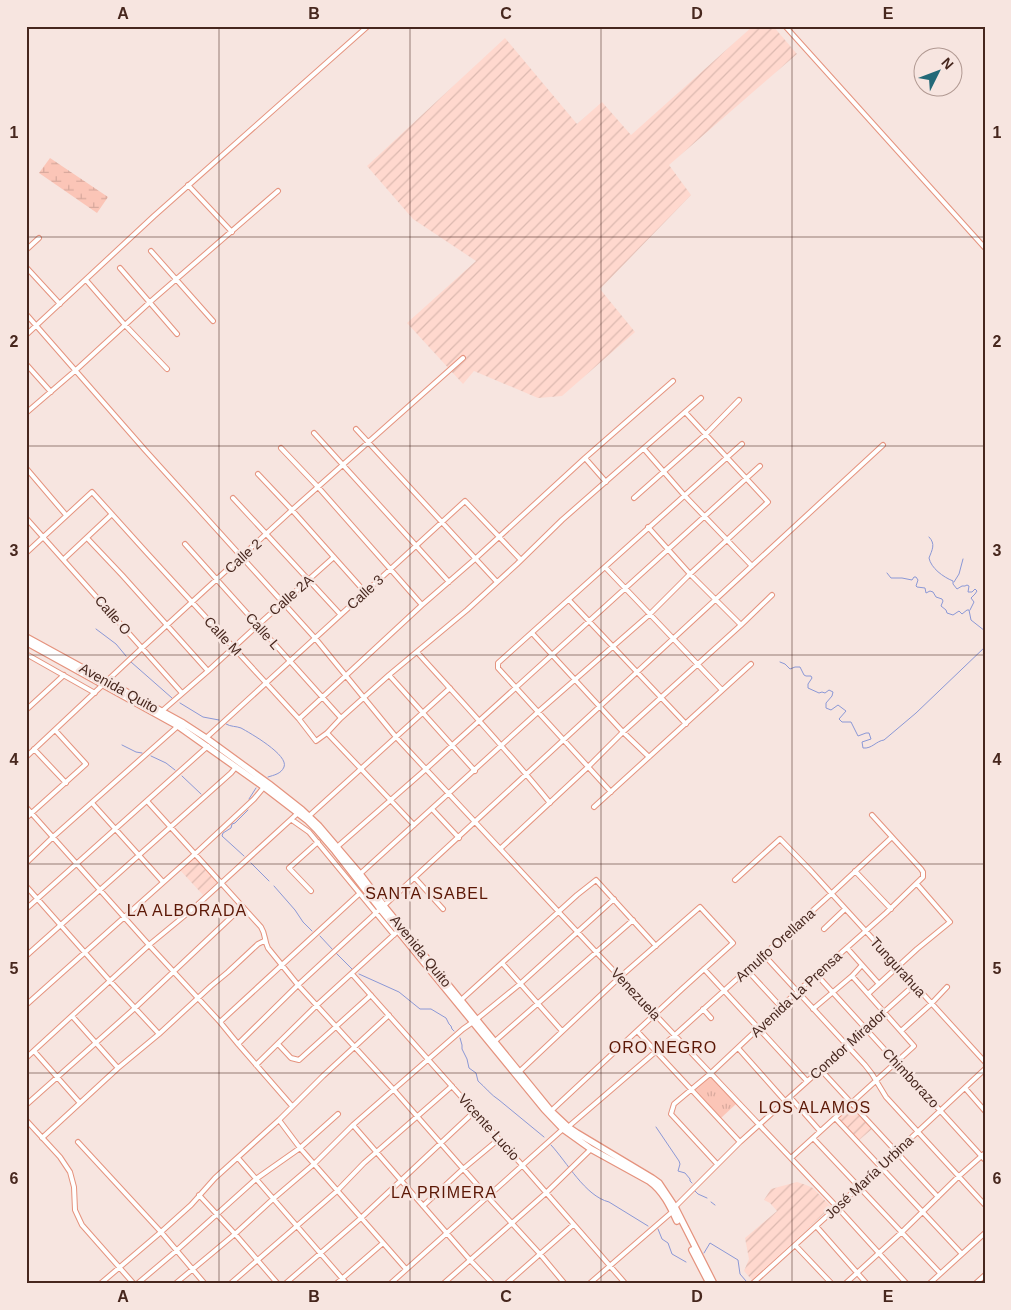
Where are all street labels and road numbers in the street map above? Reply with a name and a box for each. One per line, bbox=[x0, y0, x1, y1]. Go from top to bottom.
street label: Calle 2 bbox=[221, 535, 265, 577]
street label: Calle 2A bbox=[266, 571, 317, 618]
street label: Calle 3 bbox=[343, 571, 387, 613]
street label: Calle O bbox=[92, 592, 134, 638]
street label: Calle L bbox=[242, 609, 284, 653]
street label: Calle M bbox=[201, 613, 245, 659]
street label: Avenida Quito bbox=[77, 660, 161, 716]
street label: Arnulfo Orellana bbox=[732, 905, 818, 985]
street label: Avenida Quito bbox=[387, 912, 455, 990]
street label: Tungurahua bbox=[867, 934, 929, 1000]
street label: Avenida La Prensa bbox=[747, 948, 845, 1040]
street label: Venezuela bbox=[608, 965, 664, 1024]
street label: Condor Mirador bbox=[807, 1005, 890, 1082]
street label: Chimborazo bbox=[879, 1045, 943, 1111]
street label: Vicente Lucio bbox=[455, 1091, 523, 1164]
street label: José María Urbina bbox=[822, 1132, 916, 1222]

